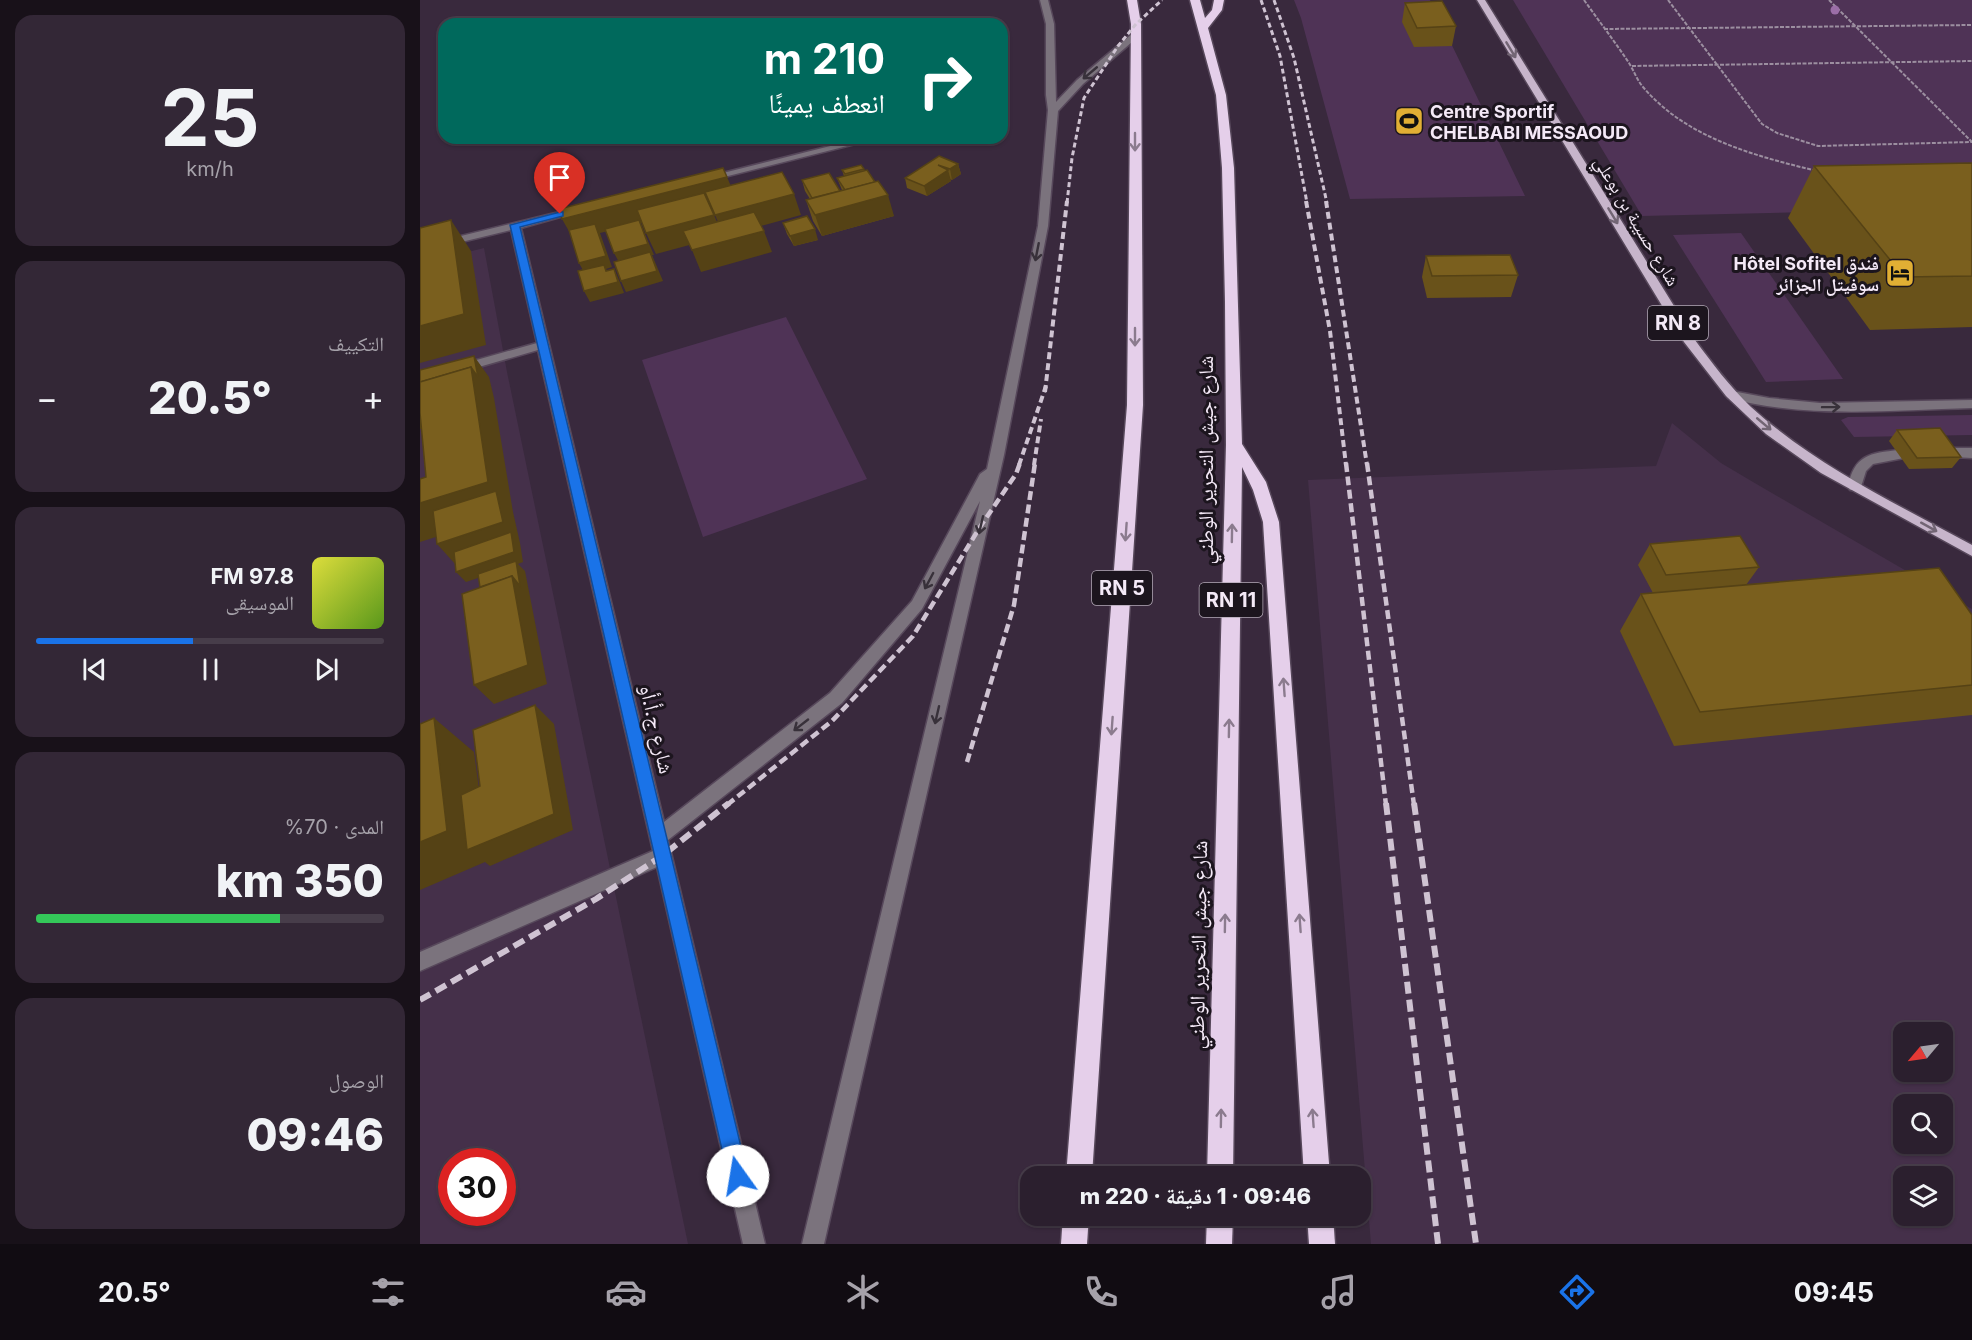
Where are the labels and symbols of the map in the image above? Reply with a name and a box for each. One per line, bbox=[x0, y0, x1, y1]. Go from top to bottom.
one-way arrow bbox=[1506, 41, 1518, 58]
one-way arrow bbox=[1082, 67, 1098, 80]
place label: Centre Sportif CHELBABI MESSAOUD bbox=[1430, 101, 1628, 143]
sports icon: Centre Sportif CHELBABI MESSAOUD bbox=[1393, 105, 1425, 137]
one-way arrow bbox=[1129, 132, 1141, 152]
pin bbox=[534, 152, 585, 214]
street label: شارع حسيبة بن بوعلي bbox=[1586, 152, 1684, 292]
one-way arrow bbox=[1608, 207, 1620, 224]
one-way arrow bbox=[1031, 242, 1043, 261]
place label: Hôtel Sofitel فندق سوفيتل الجزائر bbox=[1734, 253, 1879, 296]
hotel icon: Hôtel Sofitel فندق سوفيتل الجزائر bbox=[1884, 257, 1916, 289]
road number: RN 8 bbox=[1648, 306, 1708, 340]
one-way arrow bbox=[1129, 327, 1141, 347]
street label: شارع جيش التحرير الوطني bbox=[1193, 356, 1222, 564]
one-way arrow bbox=[1821, 401, 1841, 413]
one-way arrow bbox=[1755, 417, 1771, 430]
one-way arrow bbox=[974, 515, 986, 534]
one-way arrow bbox=[1120, 521, 1131, 541]
one-way arrow bbox=[1920, 521, 1937, 533]
one-way arrow bbox=[1226, 523, 1238, 543]
road number: RN 5 bbox=[1092, 571, 1152, 605]
one-way arrow bbox=[923, 572, 935, 590]
road number: RN 11 bbox=[1200, 583, 1262, 617]
one-way arrow bbox=[1278, 677, 1289, 697]
street label: شارع ج.أ.أو bbox=[634, 682, 679, 776]
one-way arrow bbox=[930, 705, 942, 724]
one-way arrow bbox=[1106, 716, 1117, 736]
one-way arrow bbox=[1223, 718, 1234, 738]
one-way arrow bbox=[793, 719, 809, 732]
street label: شارع جيش التحرير الوطني bbox=[1184, 840, 1217, 1050]
one-way arrow bbox=[1219, 913, 1231, 933]
one-way arrow bbox=[1294, 914, 1305, 934]
north arrow bbox=[1893, 1022, 1953, 1082]
one-way arrow bbox=[1216, 1108, 1227, 1128]
one-way arrow bbox=[1308, 1108, 1319, 1128]
position arrow bbox=[706, 1144, 770, 1208]
speed limit sign: 30 bbox=[438, 1148, 516, 1226]

